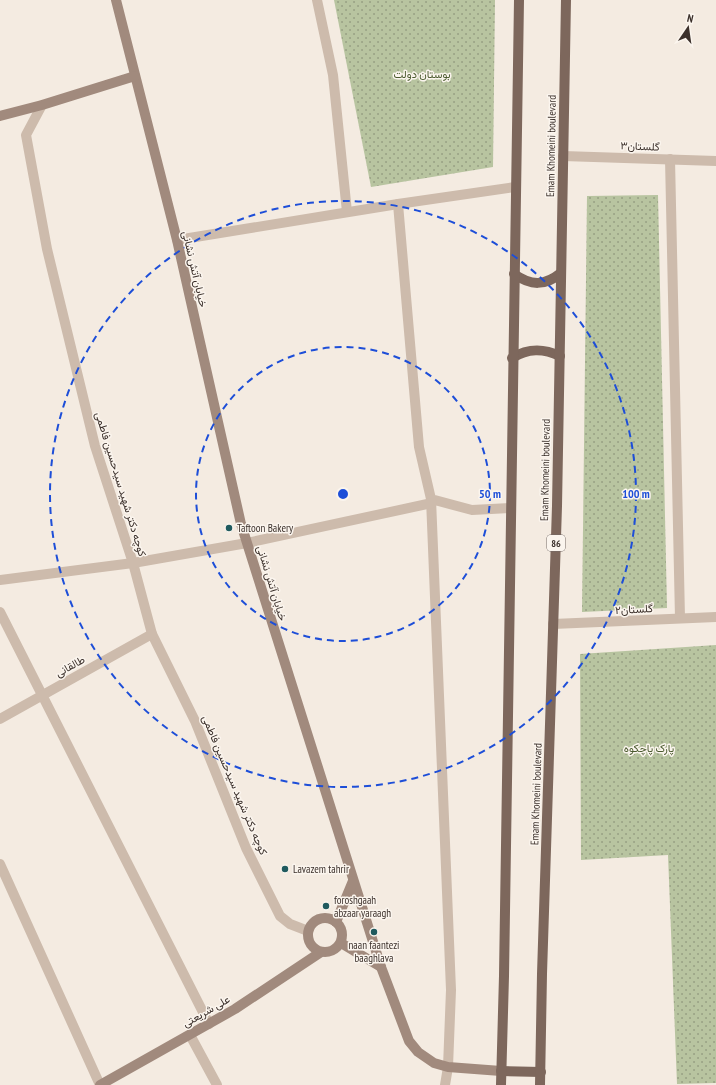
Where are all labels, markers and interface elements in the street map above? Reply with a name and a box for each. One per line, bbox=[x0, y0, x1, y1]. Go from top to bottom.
north arrow bbox=[668, 8, 708, 48]
text: N bbox=[686, 11, 695, 26]
park label: بوستان دولت bbox=[393, 67, 451, 81]
street label: Emam Khomeini boulevard bbox=[543, 95, 559, 197]
street label: گلستان۳ bbox=[620, 138, 660, 154]
street label: خیابان آتش نشانی bbox=[179, 229, 211, 309]
street label: کوچه دکتر شهید سیدحسین فاطمی bbox=[91, 410, 150, 558]
street label: Emam Khomeini boulevard bbox=[537, 419, 553, 521]
text: 50 m bbox=[479, 486, 501, 501]
text: 100 m bbox=[622, 486, 650, 501]
centre of rings bbox=[336, 487, 350, 501]
place label: Taftoon Bakery bbox=[237, 521, 294, 535]
marker: Taftoon Bakery bbox=[224, 523, 234, 533]
road number: 86 bbox=[547, 535, 565, 551]
street label: خیابان آتش نشانی bbox=[254, 544, 290, 622]
street label: گلستان۲ bbox=[615, 601, 653, 617]
street label: طالقانی bbox=[53, 652, 87, 680]
street label: کوچه دکتر شهید سیدحسین فاطمی bbox=[198, 713, 271, 858]
park label: پارک پاچکوه bbox=[624, 741, 674, 756]
street label: Emam Khomeini boulevard bbox=[527, 743, 545, 845]
place label: Lavazem tahrir bbox=[293, 862, 349, 876]
marker: Lavazem tahrir bbox=[280, 864, 290, 874]
place label: foroshgaah abzaar yaraagh bbox=[334, 893, 391, 920]
marker: foroshgaah abzaar yaraagh bbox=[321, 901, 331, 911]
marker: naan faantezi baaghlava bbox=[369, 927, 379, 937]
place label: naan faantezi baaghlava bbox=[349, 938, 400, 965]
street label: علی شریعتی bbox=[180, 992, 232, 1030]

